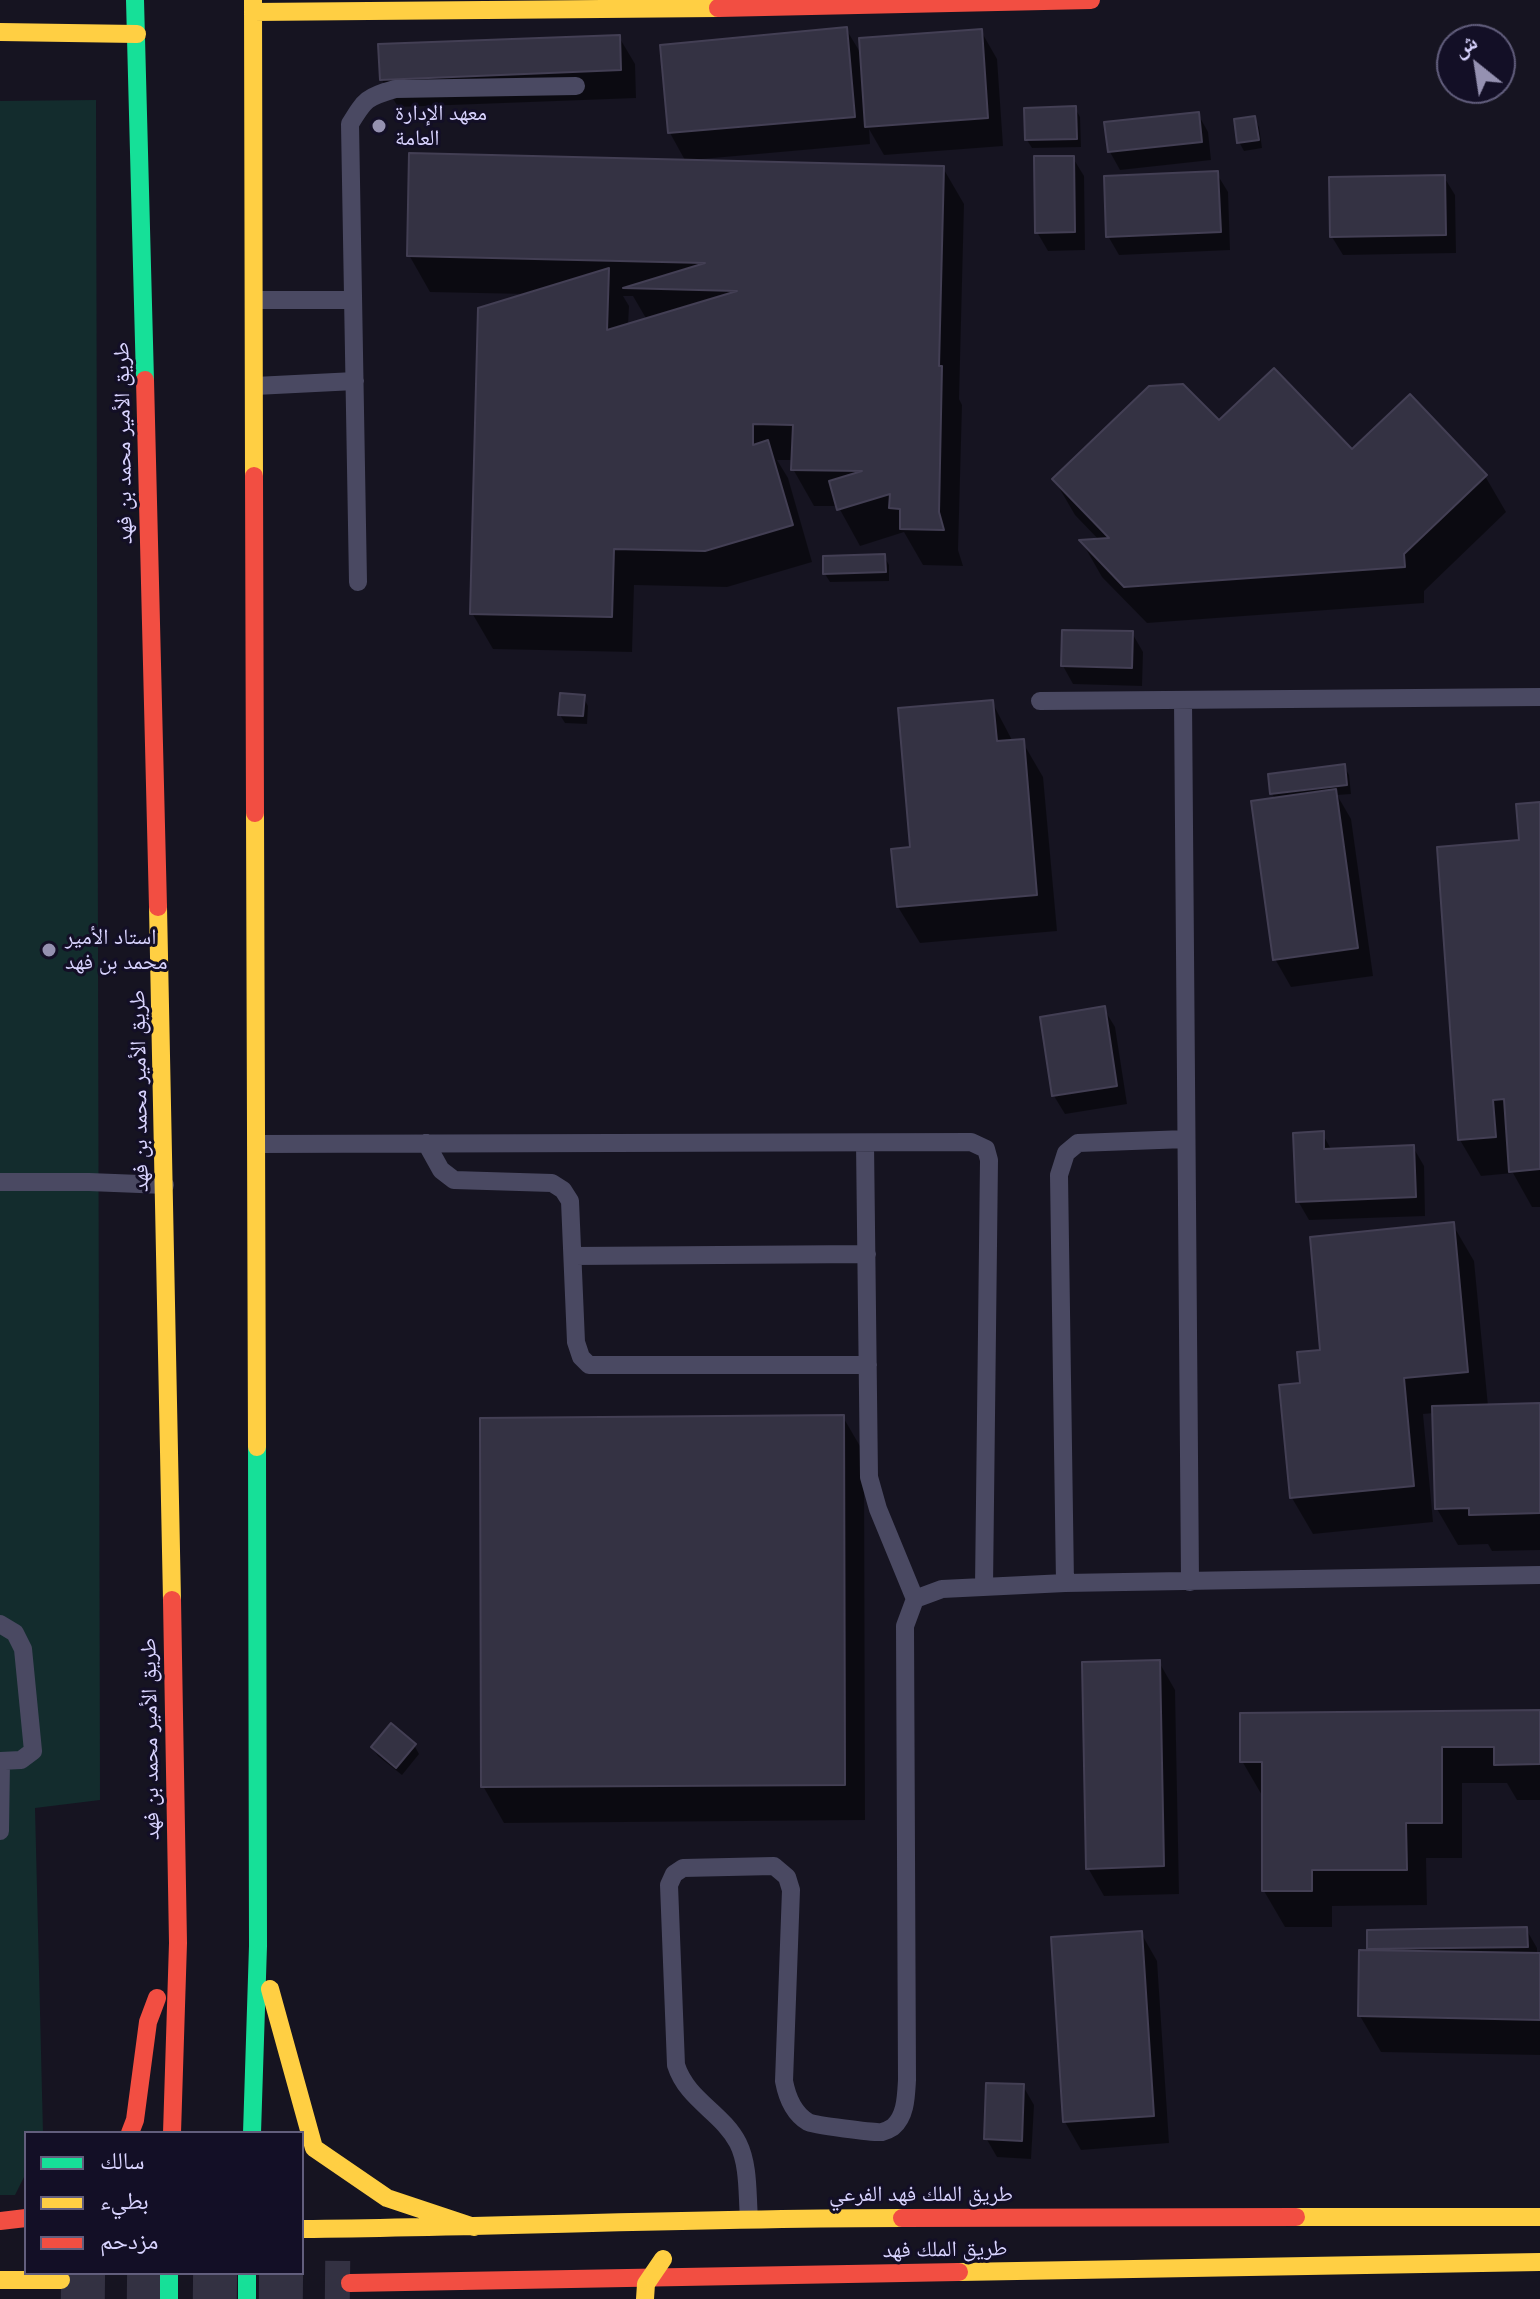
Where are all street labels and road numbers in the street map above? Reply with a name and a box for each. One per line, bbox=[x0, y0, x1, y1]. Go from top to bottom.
street label: طريق الأمير محمد بن فهد bbox=[108, 342, 138, 544]
street label: طريق الأمير محمد بن فهد bbox=[124, 990, 154, 1192]
street label: طريق الأمير محمد بن فهد bbox=[135, 1638, 165, 1840]
street label: طريق الملك فهد الفرعي bbox=[829, 2181, 1013, 2207]
street label: طريق الملك فهد bbox=[882, 2235, 1008, 2263]

